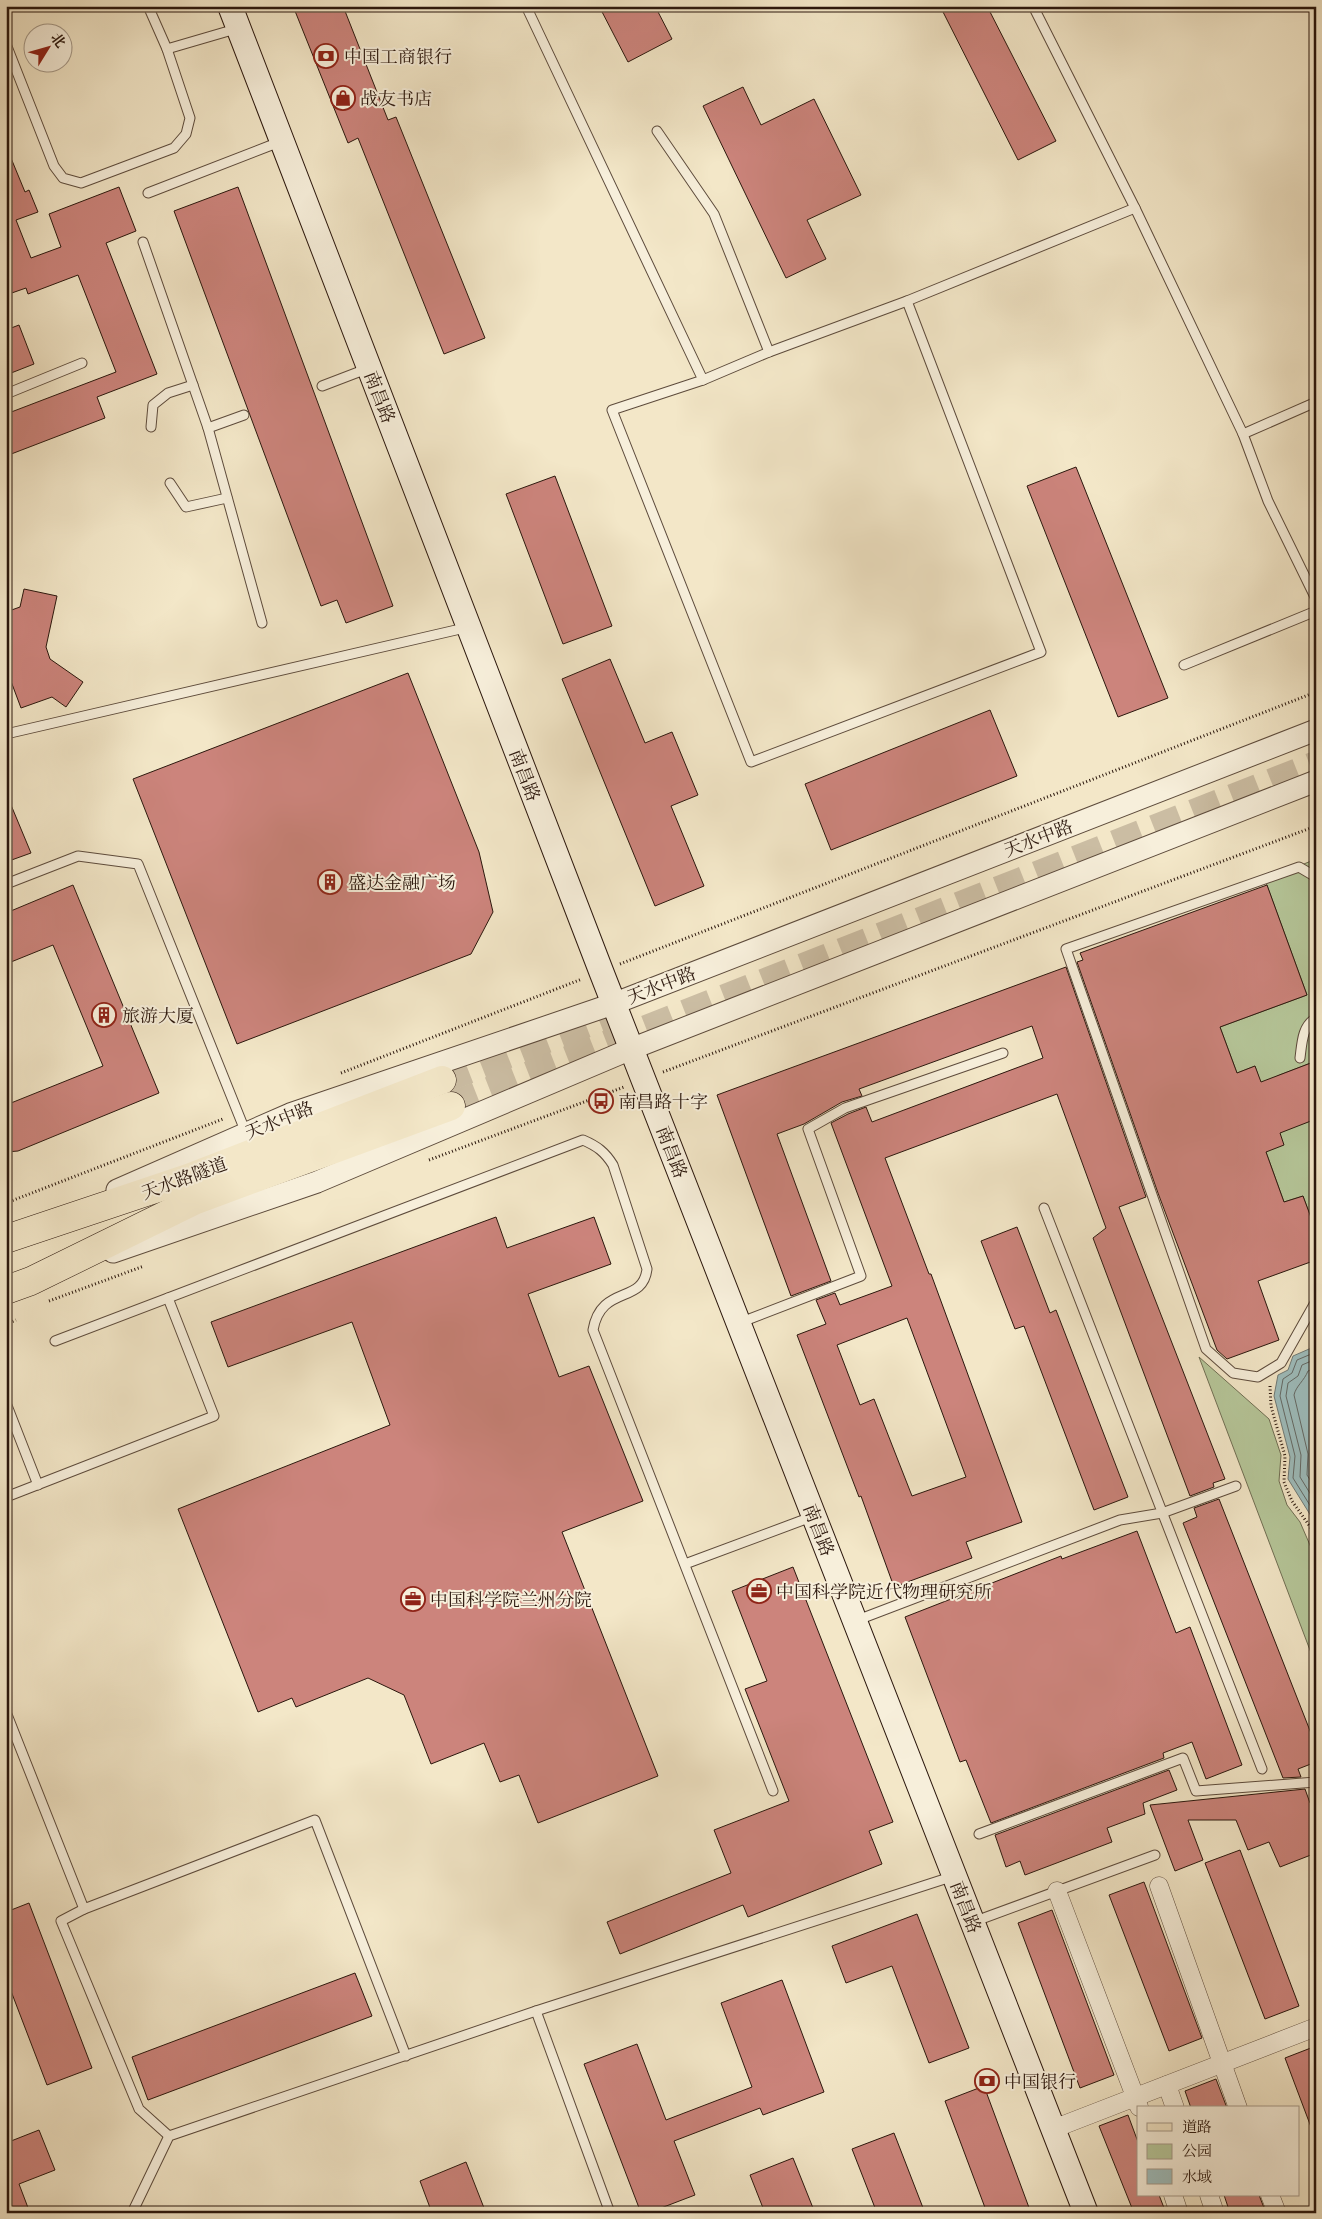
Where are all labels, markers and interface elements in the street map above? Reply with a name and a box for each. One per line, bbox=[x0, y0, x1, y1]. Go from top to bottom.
north arrow bbox=[22, 22, 72, 72]
text: 北 bbox=[47, 29, 70, 51]
bank icon: 中国工商银行 bbox=[313, 43, 339, 69]
place label: 中国工商银行 bbox=[344, 45, 452, 68]
shop icon: 战友书店 bbox=[330, 85, 356, 111]
place label: 战友书店 bbox=[360, 87, 432, 110]
street label: 南昌路 bbox=[360, 368, 400, 426]
street label: 南昌路 bbox=[505, 746, 545, 804]
street label: 天水中路 bbox=[1000, 814, 1076, 862]
building icon: 盛达金融广场 bbox=[317, 869, 343, 895]
place label: 盛达金融广场 bbox=[348, 871, 456, 894]
street label: 天水中路 bbox=[623, 961, 699, 1009]
building icon: 旅游大厦 bbox=[91, 1002, 117, 1028]
place label: 旅游大厦 bbox=[122, 1004, 194, 1027]
bus stop icon: 南昌路十字 bbox=[588, 1088, 614, 1114]
place label: 南昌路十字 bbox=[618, 1090, 708, 1113]
street label: 天水中路 bbox=[241, 1096, 317, 1144]
street label: 南昌路 bbox=[652, 1123, 692, 1181]
street label: 天水路隧道 bbox=[138, 1152, 230, 1204]
street label: 南昌路 bbox=[799, 1501, 839, 1559]
office icon: 中国科学院近代物理研究所 bbox=[746, 1578, 772, 1604]
place label: 中国科学院近代物理研究所 bbox=[776, 1580, 992, 1603]
office icon: 中国科学院兰州分院 bbox=[400, 1586, 426, 1612]
place label: 中国科学院兰州分院 bbox=[430, 1588, 592, 1611]
street label: 南昌路 bbox=[946, 1878, 986, 1936]
bank icon: 中国银行 bbox=[974, 2068, 1000, 2094]
place label: 中国银行 bbox=[1004, 2070, 1076, 2093]
legend bbox=[1137, 2106, 1300, 2196]
text: 道路 bbox=[1182, 2117, 1212, 2136]
text: 公园 bbox=[1182, 2141, 1212, 2160]
text: 水域 bbox=[1182, 2167, 1212, 2186]

